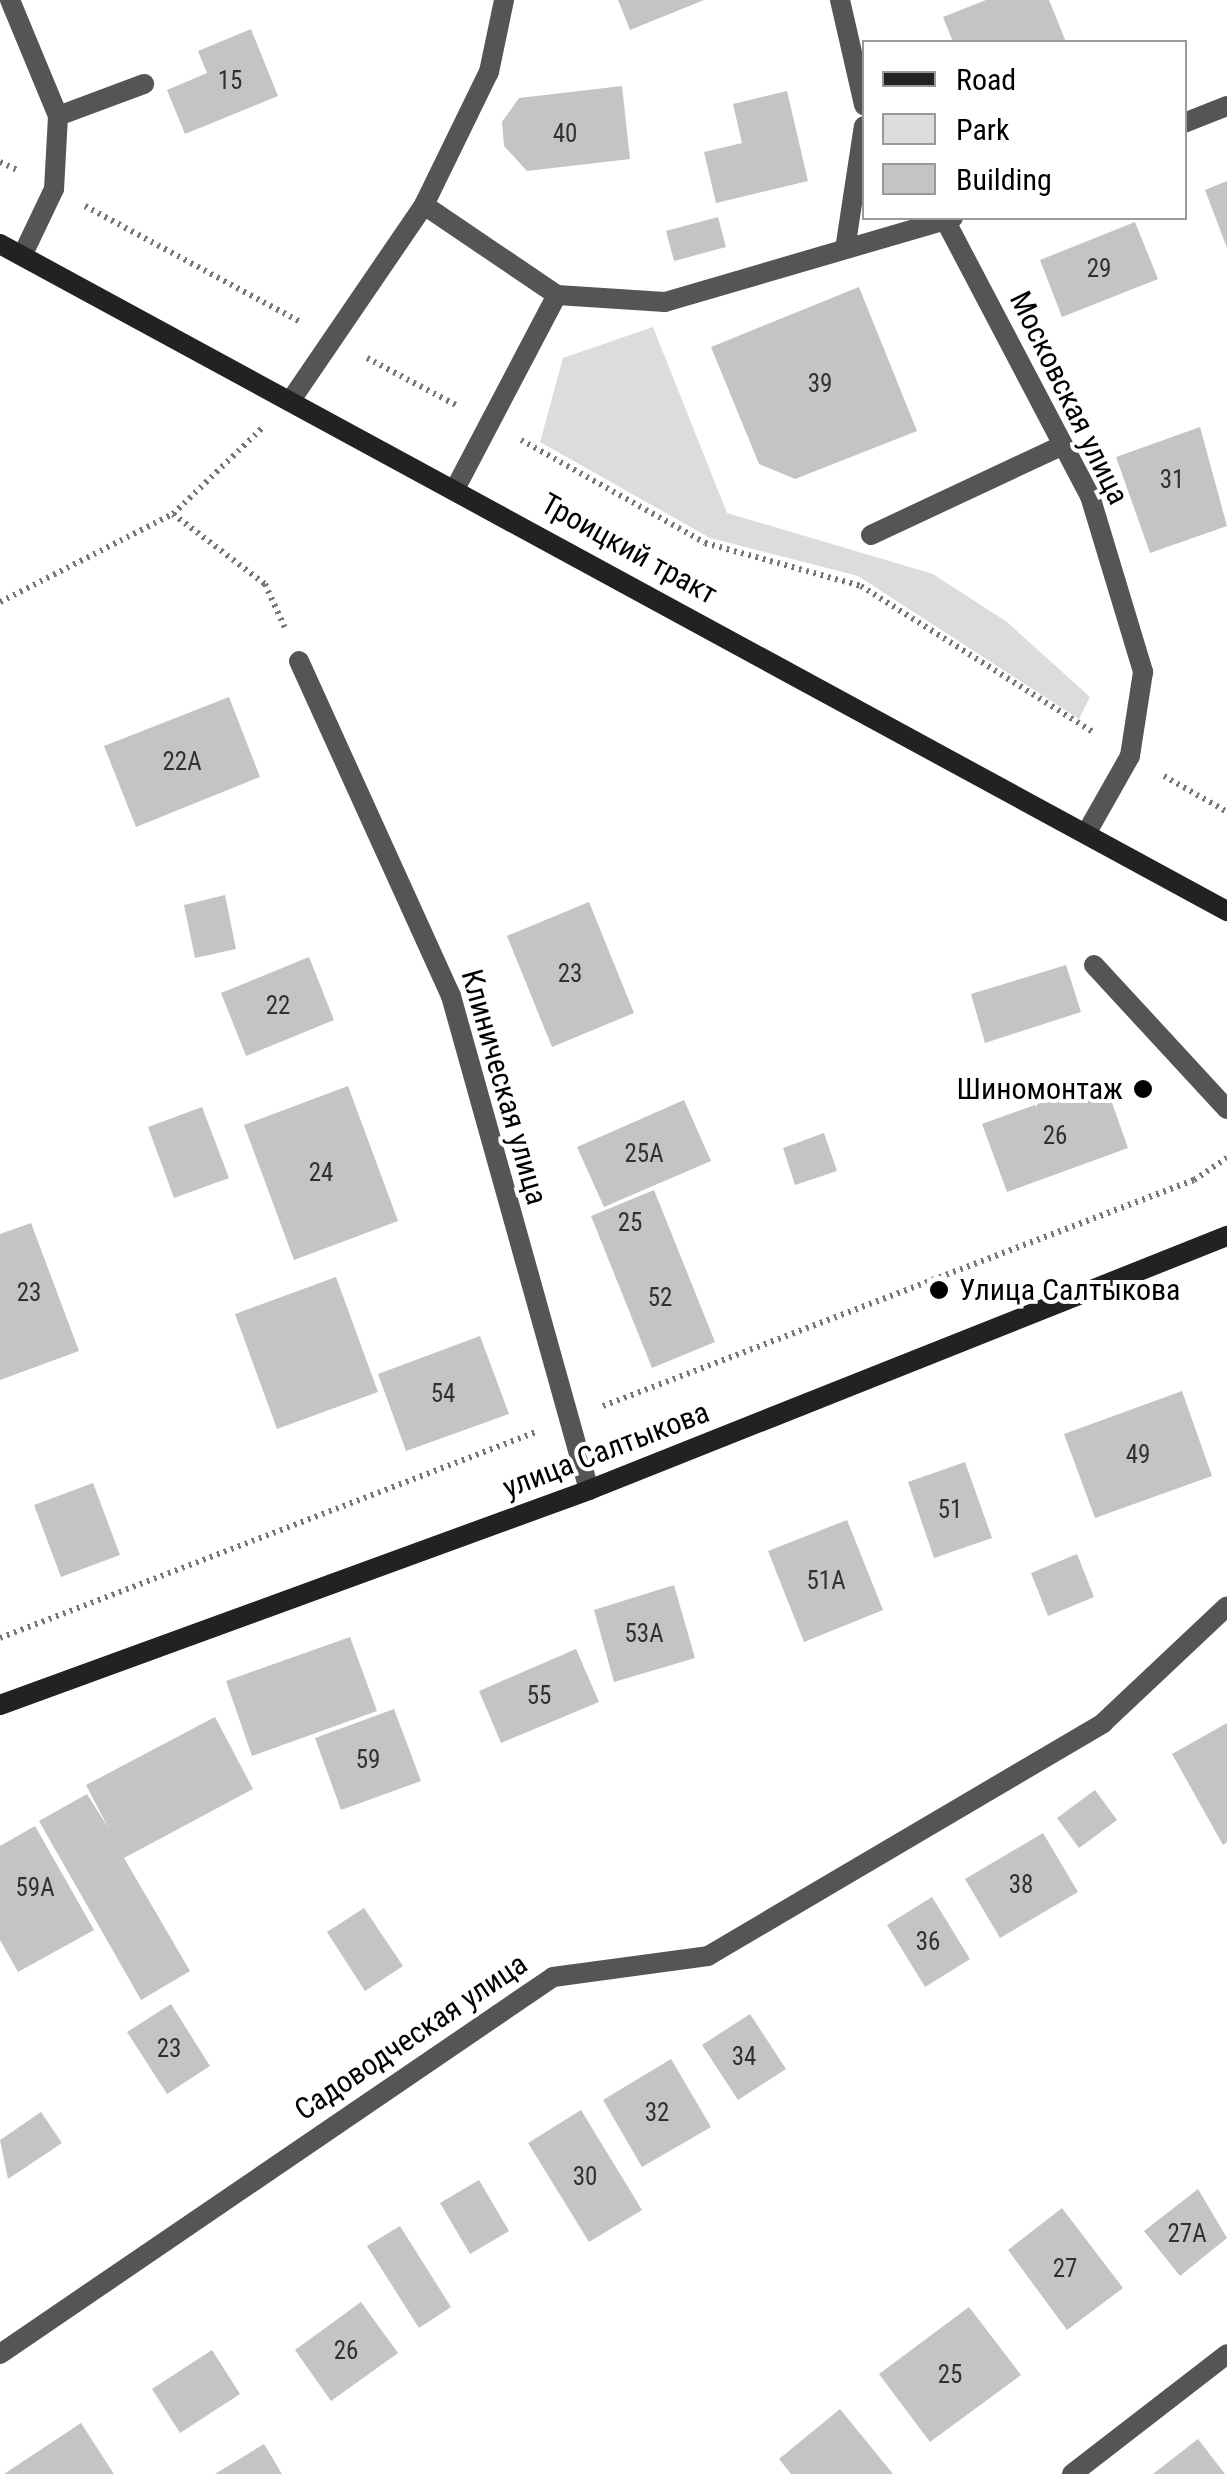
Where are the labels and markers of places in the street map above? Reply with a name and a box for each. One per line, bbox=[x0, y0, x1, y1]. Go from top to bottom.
place label: Шиномонтаж bbox=[956, 1071, 1123, 1107]
marker: Шиномонтаж bbox=[1132, 1078, 1154, 1100]
place label: Улица Салтыкова bbox=[959, 1272, 1180, 1308]
marker: Улица Салтыкова bbox=[928, 1279, 950, 1301]

